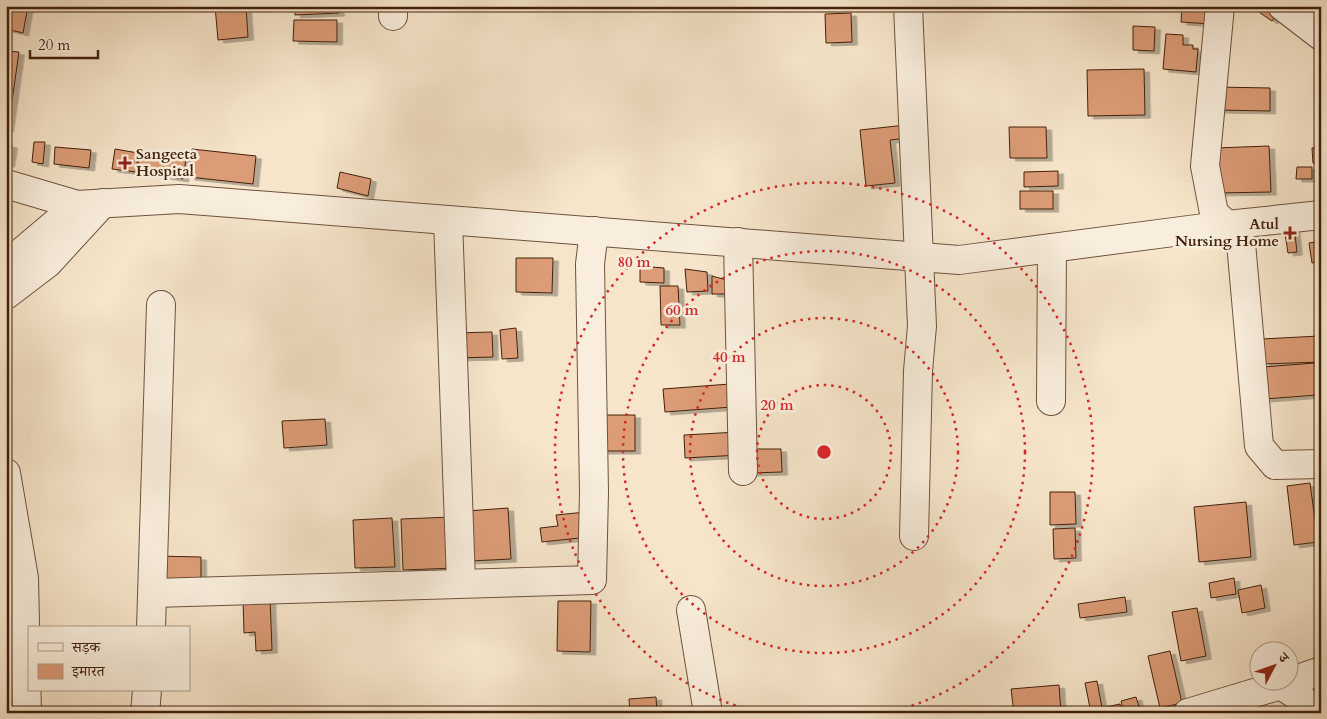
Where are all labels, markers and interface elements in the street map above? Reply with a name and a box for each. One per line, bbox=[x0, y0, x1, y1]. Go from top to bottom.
scale bar bbox=[30, 28, 98, 60]
text: 20 m bbox=[38, 35, 70, 55]
place label: Sangeeta Hospital bbox=[136, 144, 198, 181]
marker: Sangeeta Hospital bbox=[118, 156, 132, 170]
place label: Atul Nursing Home bbox=[1175, 214, 1280, 251]
marker: Atul Nursing Home bbox=[1283, 226, 1297, 240]
text: 80 m bbox=[617, 252, 651, 272]
text: 60 m bbox=[665, 300, 699, 320]
text: 40 m bbox=[712, 347, 746, 367]
text: 20 m bbox=[760, 395, 794, 415]
centre of rings bbox=[815, 443, 833, 461]
legend bbox=[28, 626, 190, 692]
text: सड़क bbox=[71, 637, 101, 657]
north arrow bbox=[1250, 642, 1300, 692]
text: उ bbox=[1273, 648, 1294, 667]
text: इमारत bbox=[71, 661, 106, 681]

